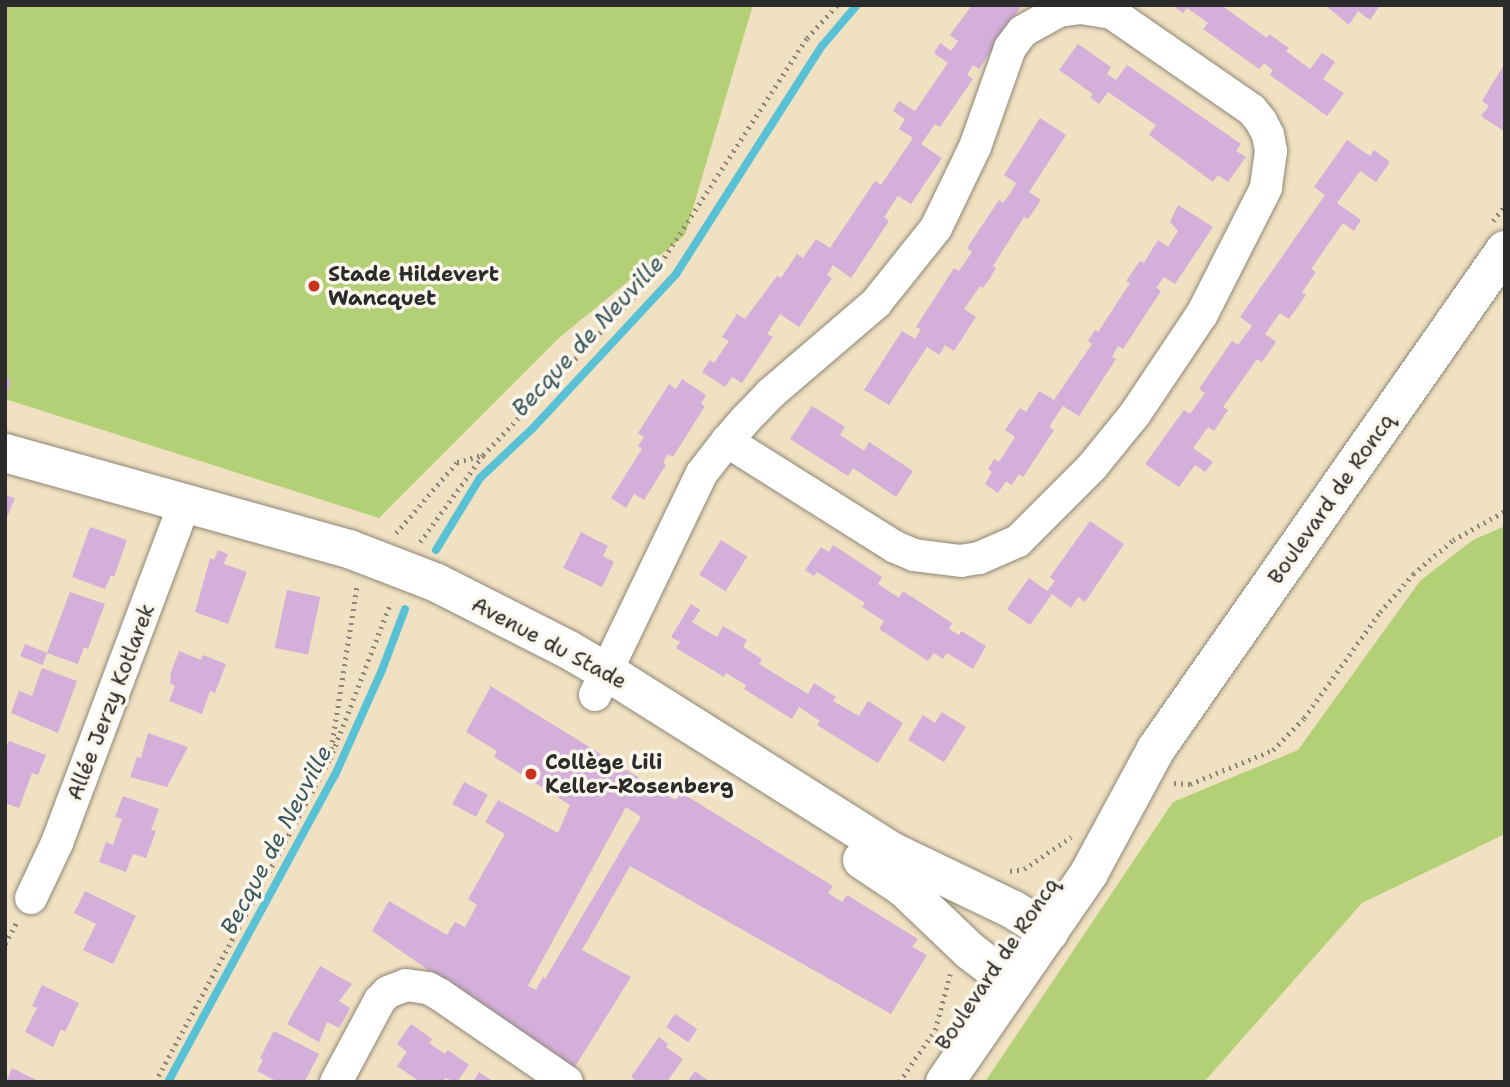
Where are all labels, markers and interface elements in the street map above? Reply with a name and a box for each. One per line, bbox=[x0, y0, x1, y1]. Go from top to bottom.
water label: Becque de Neuville bbox=[506, 250, 670, 422]
place label: Stade Hildevert Wancquet bbox=[328, 261, 499, 311]
marker: Stade Hildevert Wancquet bbox=[306, 278, 322, 294]
street label: Boulevard de Roncq bbox=[1263, 409, 1399, 589]
street label: Avenue du Stade bbox=[467, 592, 631, 694]
street label: Allée Jerzy Kotlarek bbox=[62, 600, 160, 804]
water label: Becque de Neuville bbox=[214, 741, 338, 939]
place label: Collège Lili Keller-Rosenberg bbox=[545, 749, 734, 799]
marker: Collège Lili Keller-Rosenberg bbox=[523, 766, 539, 782]
street label: Boulevard de Roncq bbox=[930, 873, 1064, 1055]

